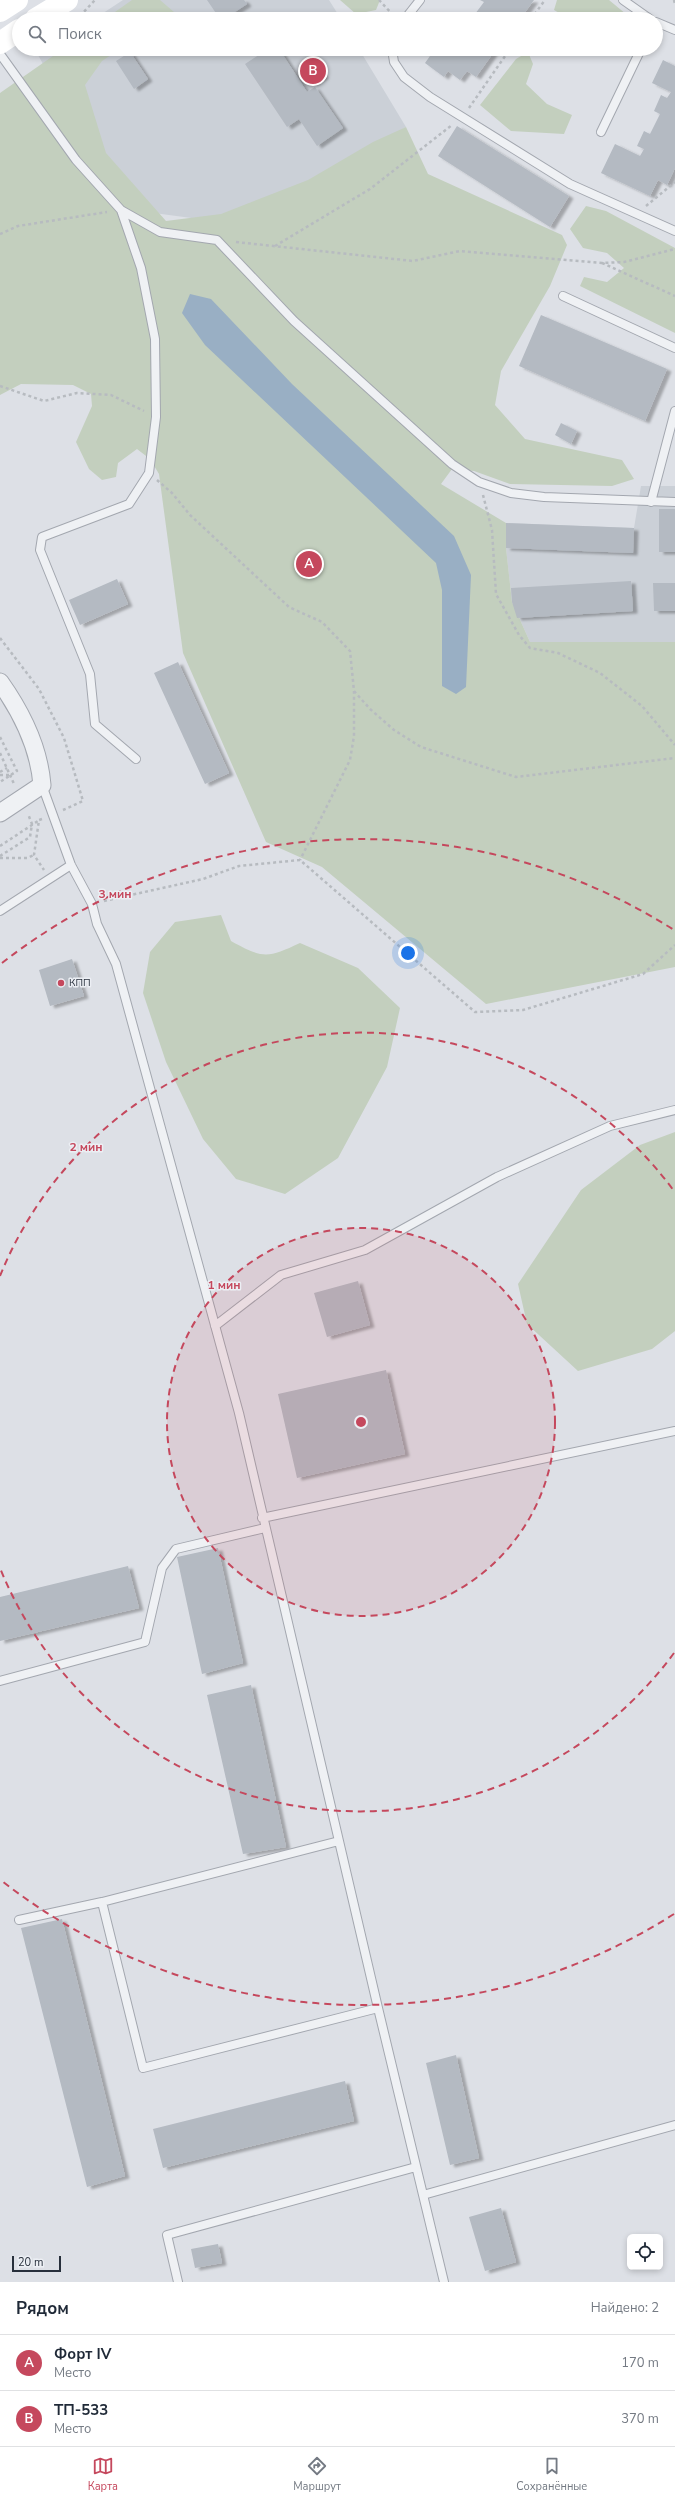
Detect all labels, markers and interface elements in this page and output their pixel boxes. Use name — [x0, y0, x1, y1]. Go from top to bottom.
search box — [12, 12, 663, 56]
icon: search — [26, 23, 48, 45]
text: Поиск — [58, 24, 102, 44]
pin: B — [300, 56, 326, 86]
pin: A — [296, 549, 322, 579]
text: 3 мин — [98, 886, 132, 902]
your location — [398, 943, 418, 963]
place label: КПП — [69, 976, 91, 990]
marker: КПП — [56, 978, 66, 988]
text: 2 мин — [69, 1139, 103, 1155]
text: 1 мин — [207, 1277, 241, 1293]
centre of rings — [354, 1415, 368, 1429]
map controls — [627, 2234, 663, 2270]
button: locate — [627, 2234, 663, 2270]
scale bar — [12, 2254, 61, 2273]
text: 20 m — [18, 2255, 43, 2270]
text: Рядом — [16, 2297, 69, 2320]
text: Найдено: 2 — [591, 2299, 659, 2317]
text: Форт IV — [54, 2344, 111, 2364]
text: A — [24, 2354, 34, 2372]
text: 170 m — [621, 2354, 659, 2372]
text: Место — [54, 2364, 91, 2382]
text: ТП-533 — [54, 2400, 108, 2420]
text: B — [25, 2410, 33, 2428]
text: 370 m — [621, 2410, 659, 2428]
text: Место — [54, 2420, 91, 2438]
tab: Карта — [88, 2455, 118, 2494]
tab: Маршрут — [293, 2455, 341, 2494]
tab: Сохранённые — [516, 2455, 587, 2494]

